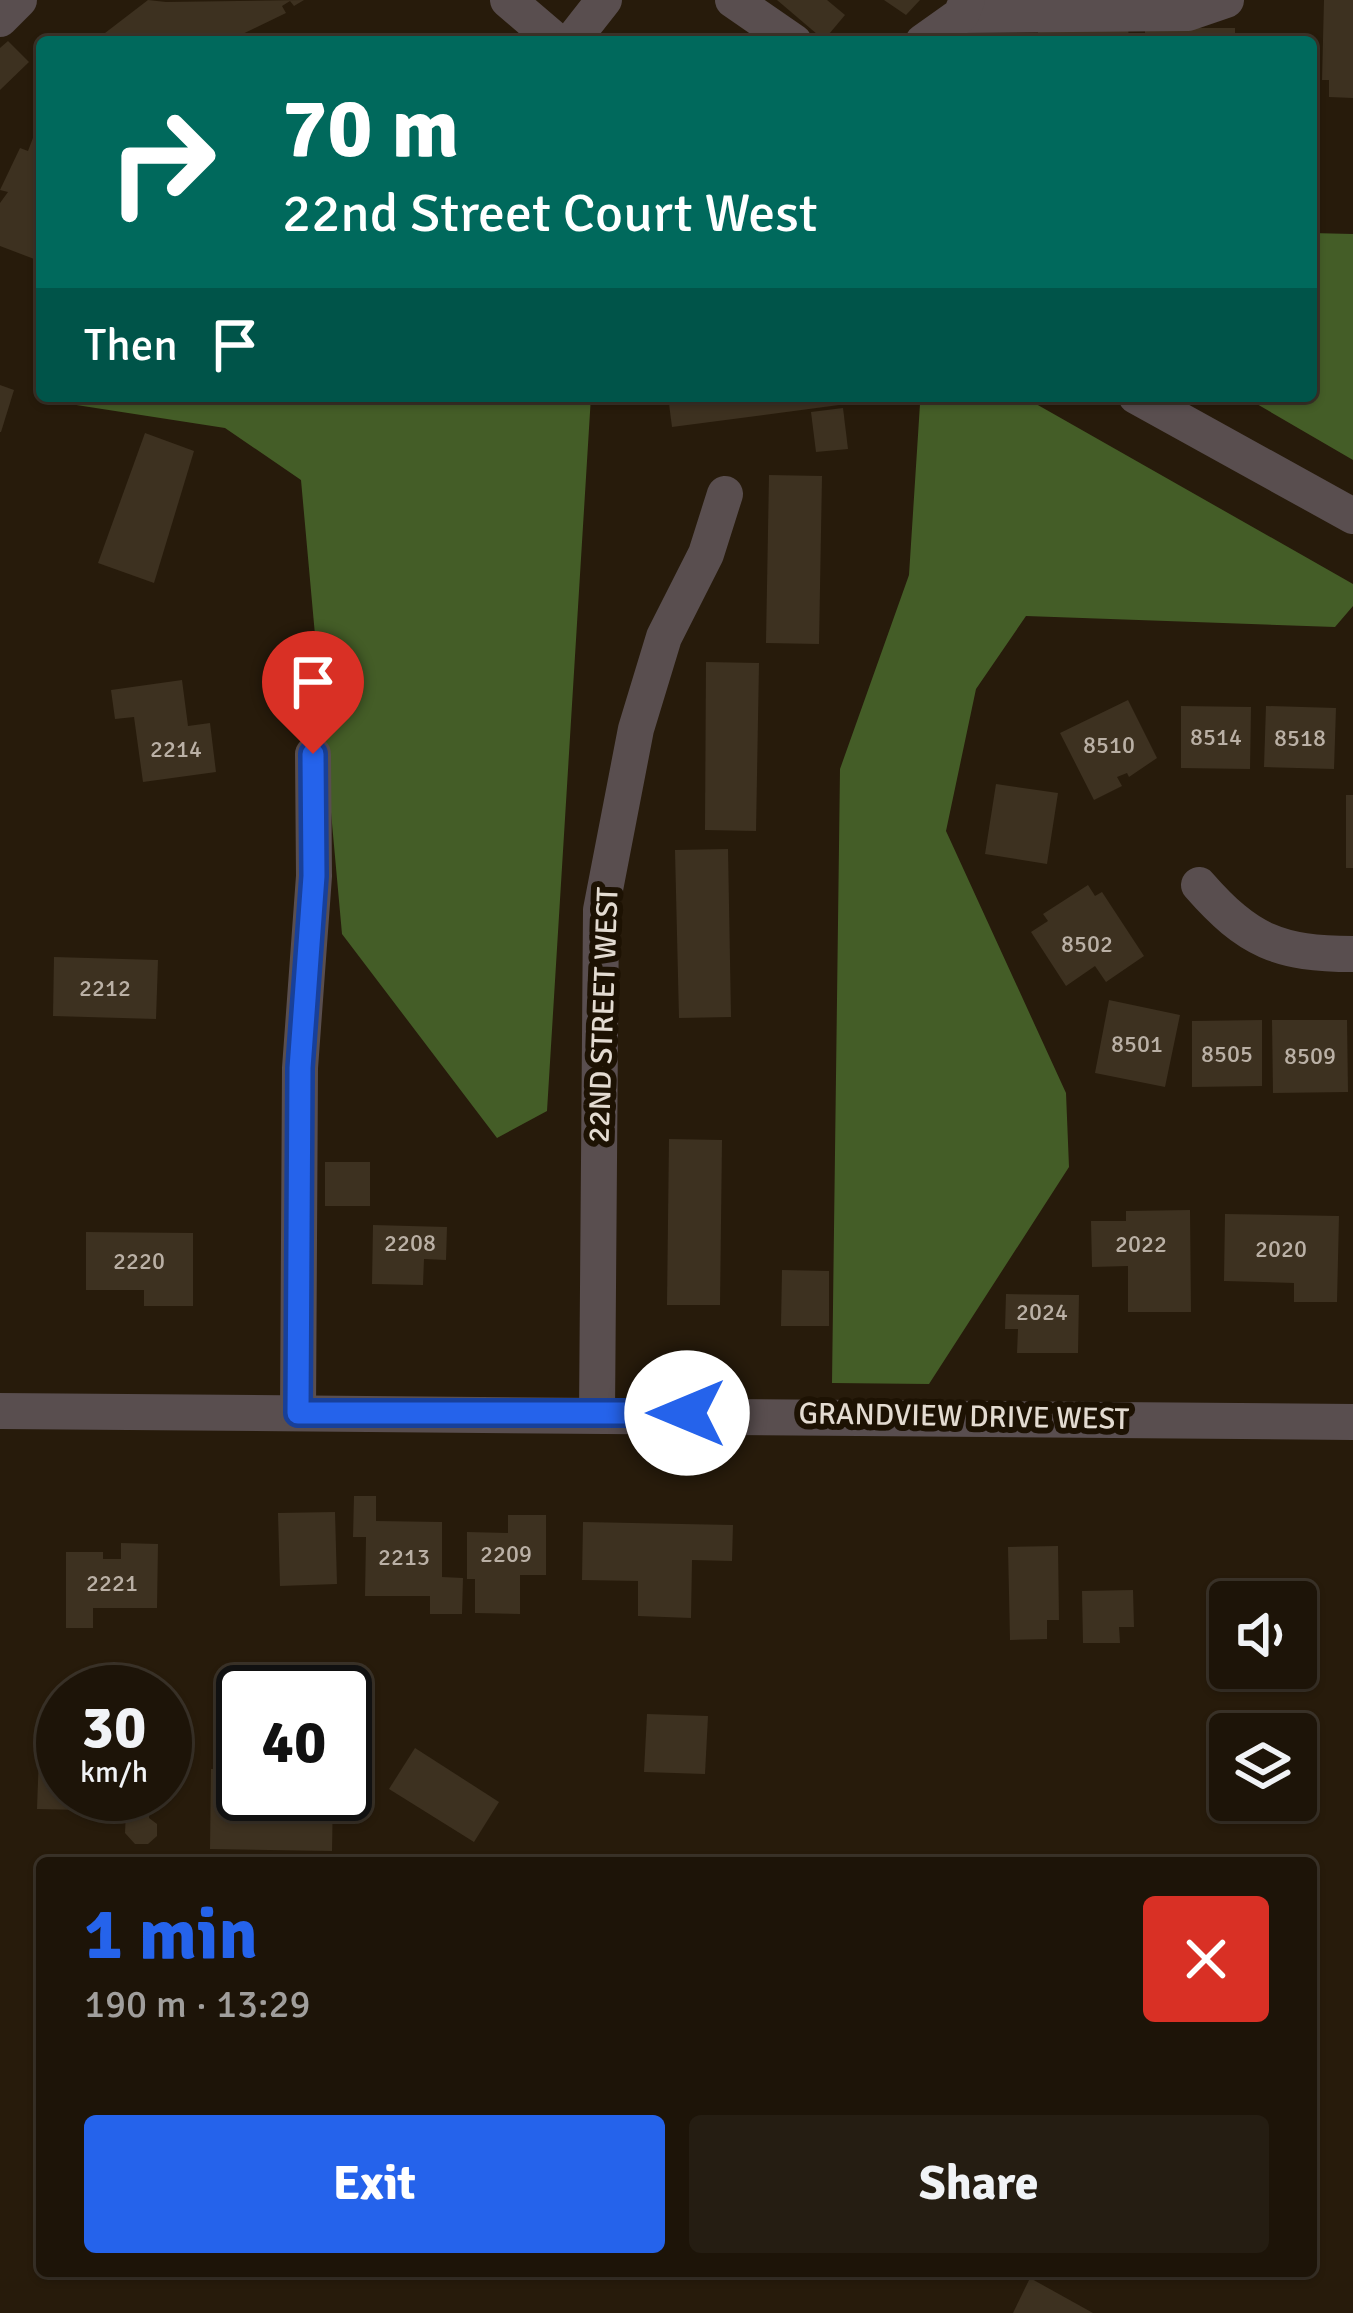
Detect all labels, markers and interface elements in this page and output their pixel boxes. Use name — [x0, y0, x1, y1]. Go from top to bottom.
text: 70 m — [282, 77, 459, 181]
icon: right — [84, 84, 240, 240]
text: 22nd Street Court West — [282, 180, 818, 247]
icon: arrive — [202, 312, 268, 378]
text: Then — [84, 318, 178, 373]
pin — [262, 631, 364, 754]
icon: arrive — [280, 649, 346, 715]
house number: 8514 — [1190, 722, 1242, 752]
house number: 8518 — [1274, 723, 1326, 753]
house number: 8510 — [1083, 730, 1135, 760]
house number: 2214 — [150, 734, 202, 764]
street label: 22ND STREET WEST — [581, 886, 626, 1144]
house number: 8502 — [1061, 929, 1113, 959]
house number: 2212 — [79, 973, 131, 1003]
house number: 8501 — [1111, 1029, 1163, 1059]
house number: 8505 — [1201, 1039, 1253, 1069]
house number: 8509 — [1284, 1041, 1336, 1071]
house number: 2208 — [384, 1228, 436, 1258]
house number: 2022 — [1115, 1229, 1167, 1259]
house number: 2020 — [1255, 1234, 1307, 1264]
house number: 2220 — [113, 1246, 165, 1276]
house number: 2024 — [1016, 1297, 1068, 1327]
position arrow — [624, 1350, 750, 1476]
street label: GRANDVIEW DRIVE WEST — [798, 1395, 1130, 1438]
house number: 2209 — [480, 1539, 532, 1569]
house number: 2213 — [378, 1542, 430, 1572]
house number: 2221 — [86, 1568, 138, 1598]
map controls — [1209, 1581, 1317, 1821]
button: sound — [1209, 1581, 1317, 1689]
speed limit sign: 40 — [216, 1665, 372, 1821]
text: 30 — [82, 1691, 146, 1765]
button: layers — [1209, 1713, 1317, 1821]
text: km/h — [80, 1754, 148, 1791]
text: 1 min — [84, 1890, 258, 1979]
button: close — [1143, 1896, 1269, 2022]
text: 190 m · 13:29 — [84, 1980, 311, 2028]
button: Exit — [84, 2115, 665, 2253]
button: Share — [689, 2115, 1269, 2253]

